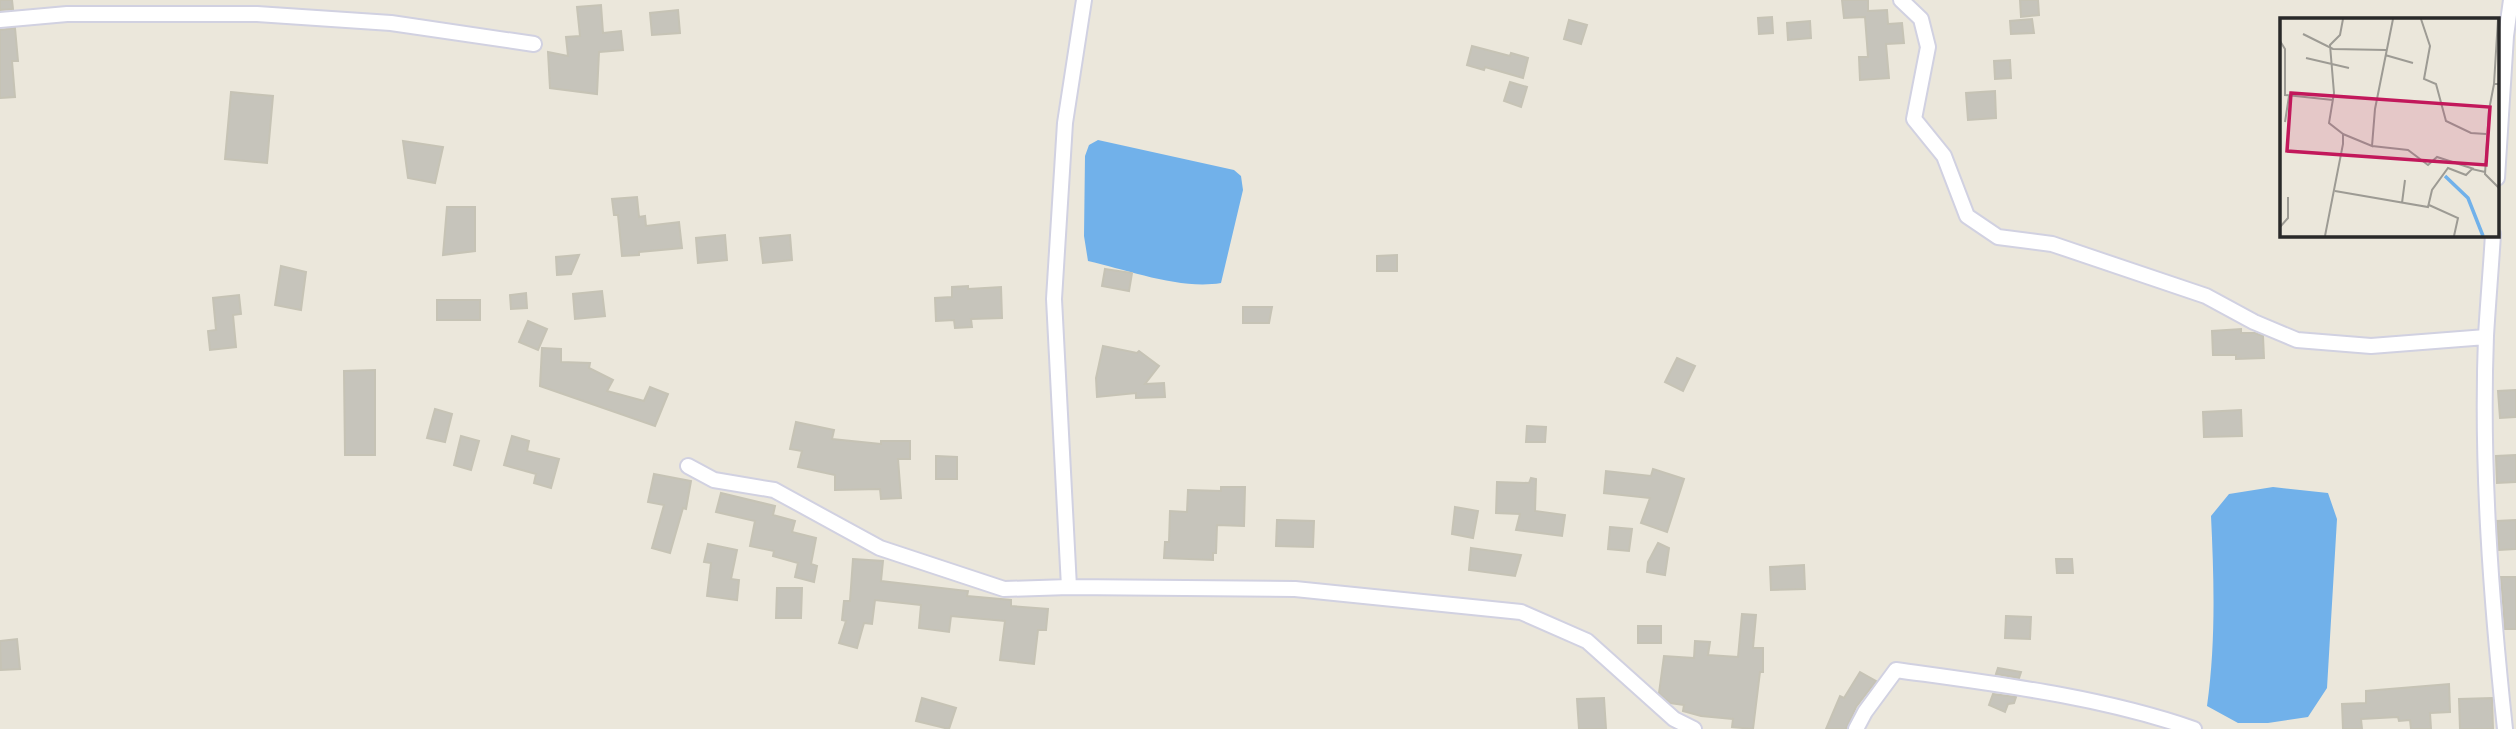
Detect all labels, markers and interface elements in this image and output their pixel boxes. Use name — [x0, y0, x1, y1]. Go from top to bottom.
inset map — [2280, 18, 2498, 236]

